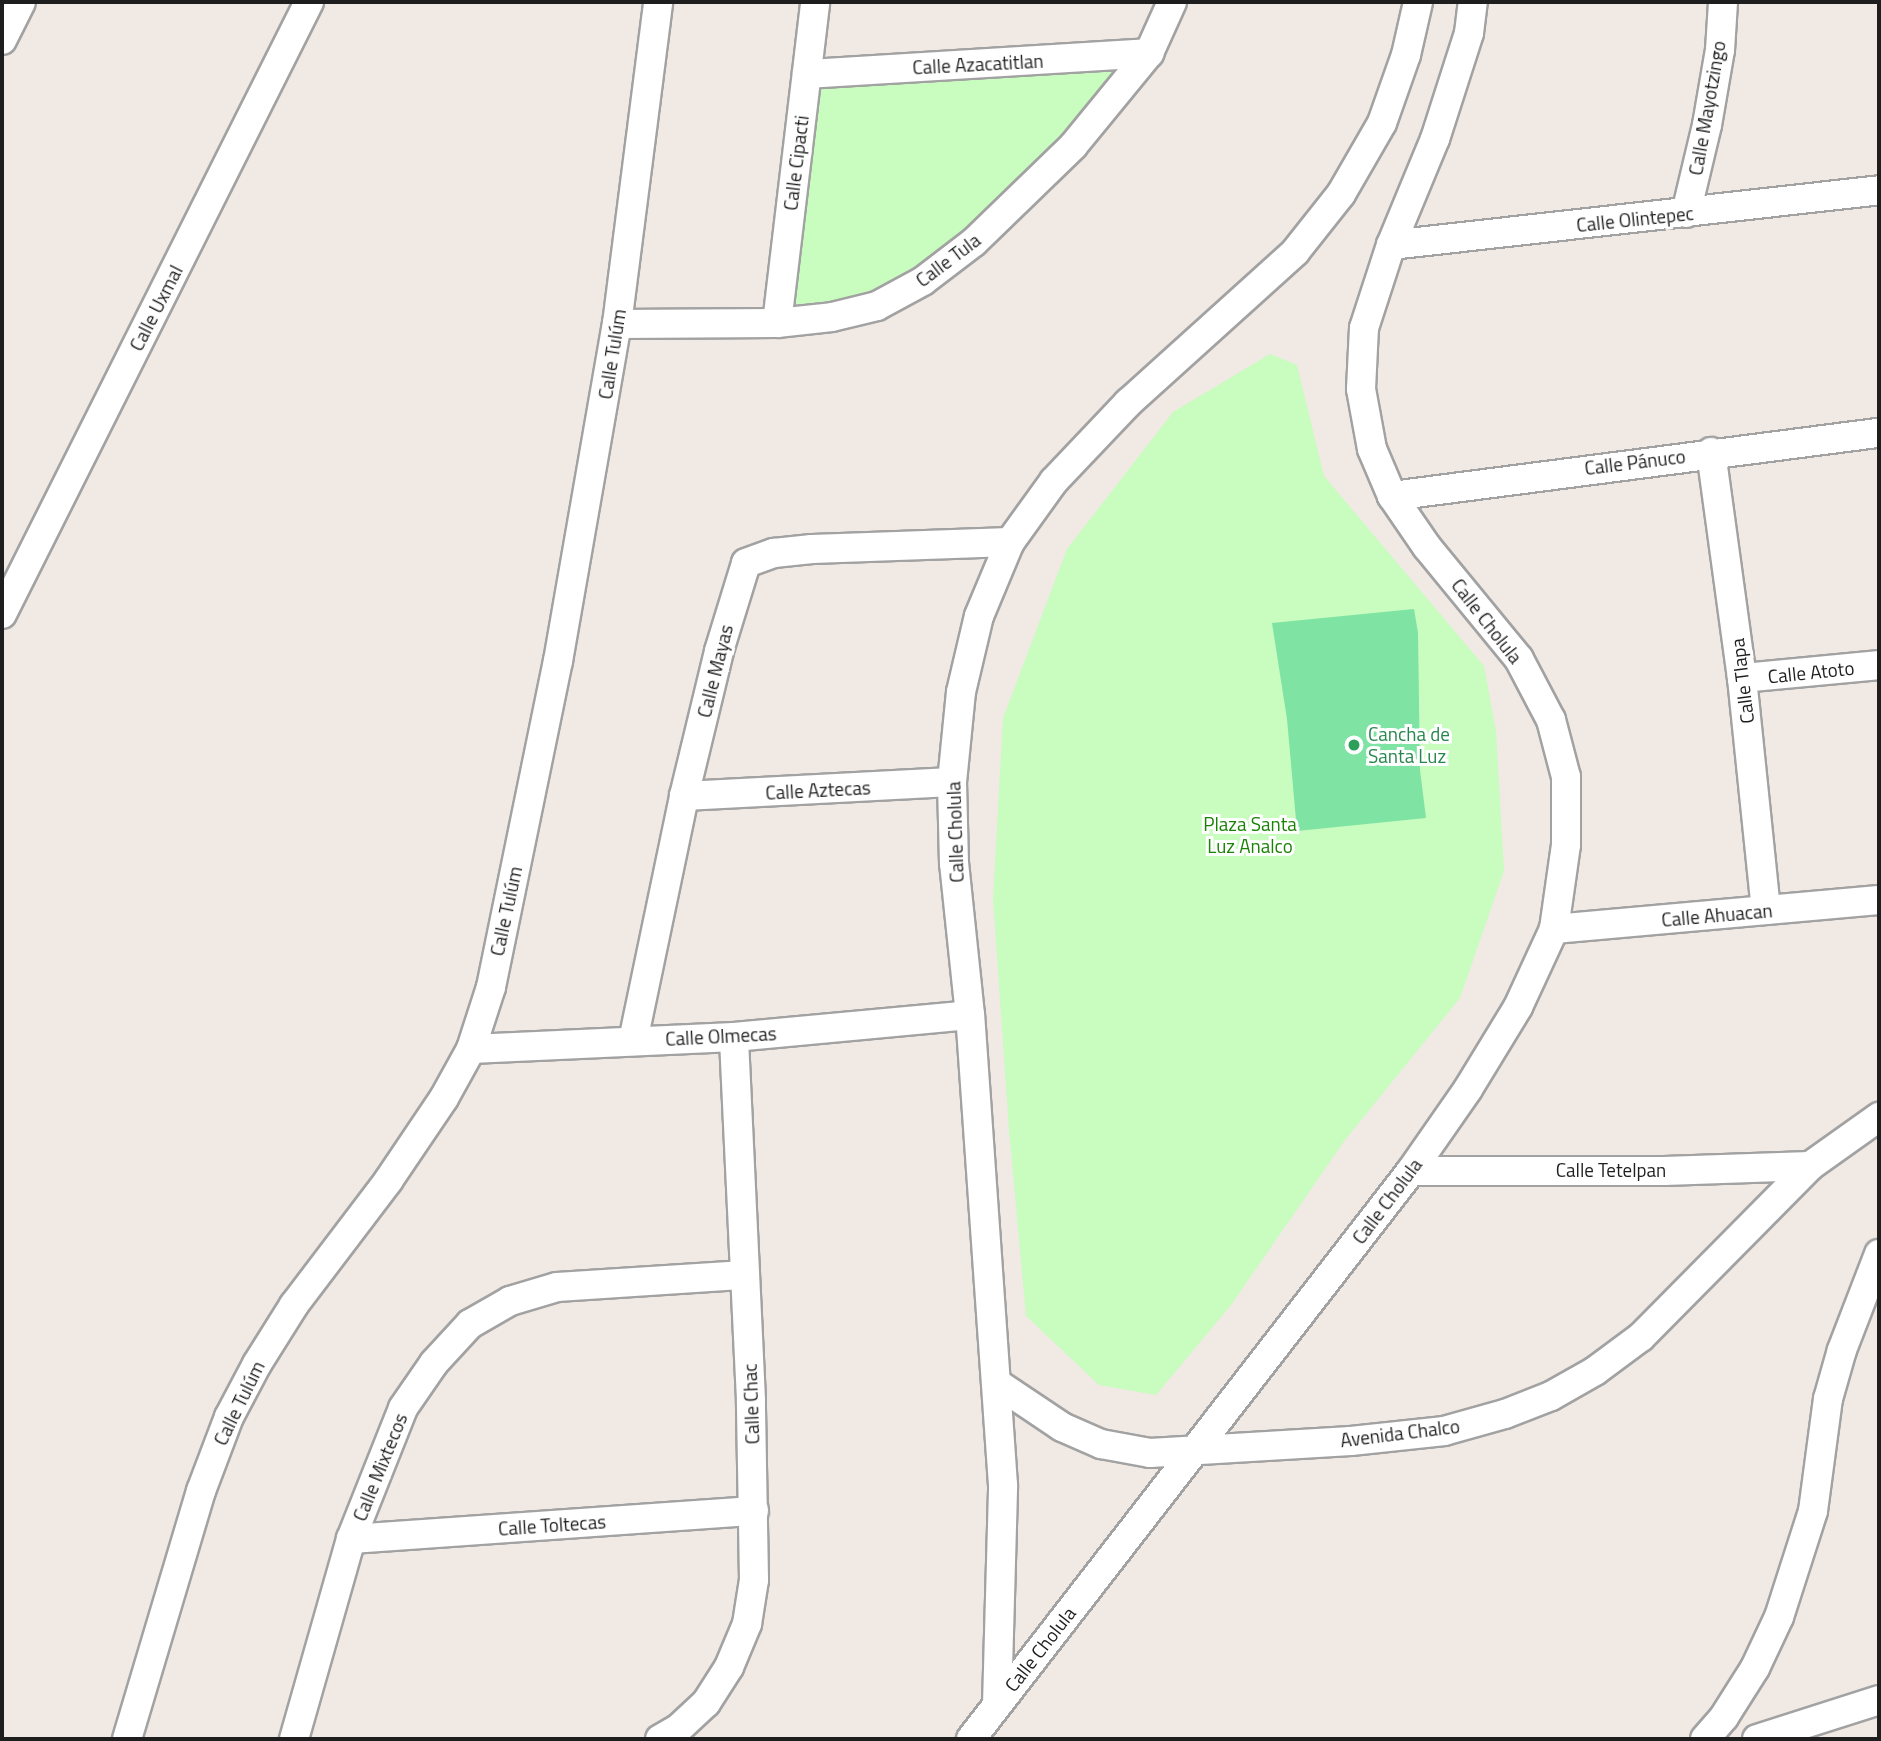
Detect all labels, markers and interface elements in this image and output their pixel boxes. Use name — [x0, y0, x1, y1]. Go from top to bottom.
street label: Calle Mayotzingo — [1684, 39, 1730, 177]
street label: Calle Azacatitlan — [912, 49, 1044, 79]
street label: Calle Cipacti — [779, 114, 813, 212]
street label: Calle Olintepec — [1575, 202, 1695, 236]
street label: Calle Tula — [911, 228, 985, 292]
street label: Calle Uxmal — [125, 261, 187, 355]
street label: Calle Tulúm — [594, 307, 630, 401]
street label: Calle Pánuco — [1583, 444, 1687, 480]
street label: Calle Cholula — [1447, 574, 1527, 668]
street label: Calle Mayas — [692, 622, 738, 720]
street label: Calle Tlapa — [1725, 637, 1759, 725]
street label: Calle Atoto — [1767, 656, 1855, 688]
place label: Cancha de Santa Luz — [1368, 723, 1450, 767]
marker: Cancha de Santa Luz — [1346, 737, 1362, 753]
street label: Calle Aztecas — [765, 776, 871, 804]
street label: Calle Cholula — [942, 781, 968, 883]
park label: Plaza Santa Luz Analco — [1203, 813, 1297, 857]
street label: Calle Tulúm — [485, 864, 527, 958]
street label: Calle Ahuacan — [1660, 899, 1774, 931]
street label: Calle Olmecas — [665, 1022, 777, 1050]
street label: Calle Cholula — [1347, 1154, 1427, 1248]
street label: Calle Tetelpan — [1556, 1159, 1666, 1181]
street label: Calle Tulúm — [209, 1357, 269, 1449]
street label: Calle Chac — [738, 1363, 764, 1445]
street label: Calle Mixtecos — [348, 1410, 412, 1524]
street label: Avenida Chalco — [1339, 1414, 1461, 1452]
street label: Calle Toltecas — [497, 1510, 607, 1540]
street label: Calle Cholula — [1000, 1602, 1080, 1696]

